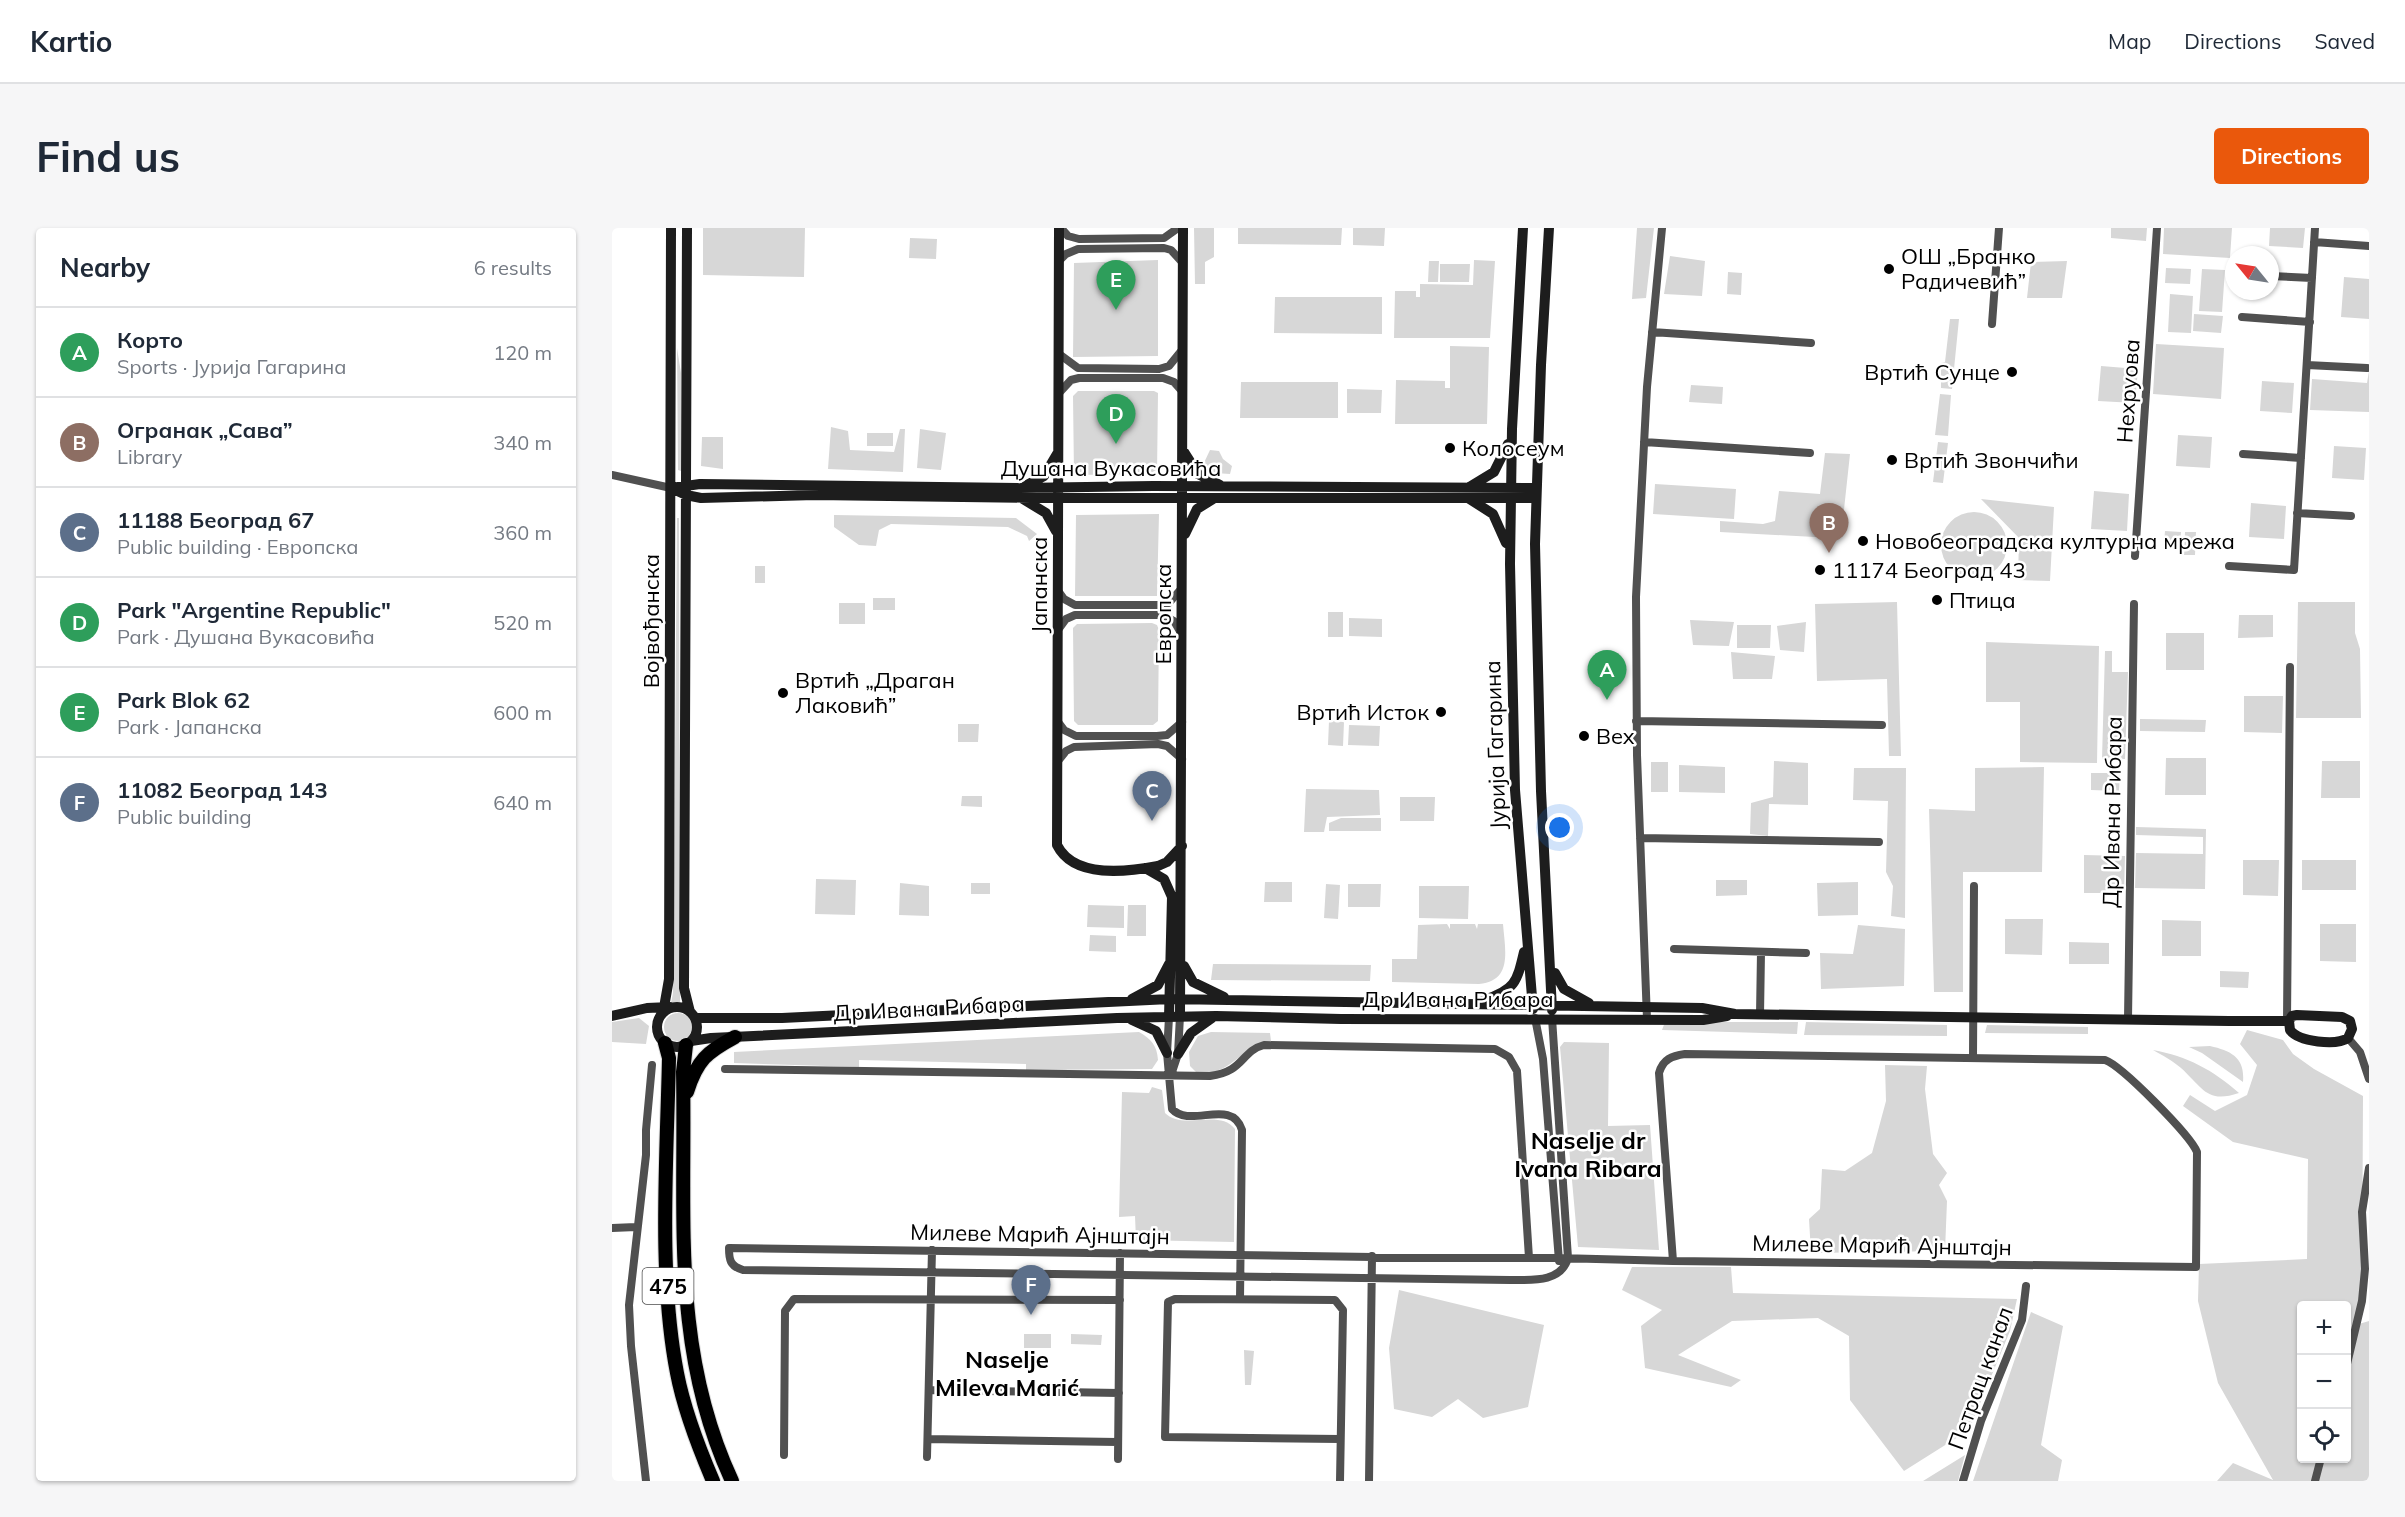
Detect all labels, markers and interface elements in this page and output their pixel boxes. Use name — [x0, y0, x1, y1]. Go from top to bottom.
text: Kartio — [30, 24, 112, 59]
text: Map — [2108, 28, 2151, 54]
text: Directions — [2184, 28, 2281, 54]
text: Saved — [2314, 28, 2375, 54]
button: Directions — [2214, 128, 2369, 184]
text: Find us — [36, 130, 180, 183]
place label: ОШ „Бранко Радичевић” — [1901, 242, 2036, 295]
north arrow — [2225, 246, 2279, 300]
text: Nearby — [60, 251, 150, 284]
text: 6 results — [474, 255, 552, 280]
pin: E — [1096, 260, 1136, 310]
marker: ОШ „Бранко Радичевић” — [1882, 262, 1896, 276]
text: Корто — [117, 326, 183, 354]
street label: Нехруова — [2110, 338, 2146, 444]
text: A — [72, 340, 87, 365]
text: 120 m — [493, 340, 552, 365]
text: Sports · Јурија Гагарина — [117, 354, 347, 379]
place label: Вртић Сунце — [1864, 358, 2000, 386]
marker: Вртић Сунце — [2005, 365, 2019, 379]
pin: D — [1096, 394, 1136, 444]
text: Огранак „Сава” — [117, 416, 293, 444]
text: B — [73, 430, 86, 455]
text: 340 m — [493, 430, 552, 455]
place label: Колосеум — [1462, 434, 1564, 462]
marker: Колосеум — [1443, 441, 1457, 455]
text: Library — [117, 444, 182, 469]
place label: Вртић Звончићи — [1904, 446, 2079, 474]
marker: Вртић Звончићи — [1885, 453, 1899, 467]
street label: Душана Вукасовића — [1001, 454, 1221, 482]
pin: B — [1810, 504, 1848, 553]
text: 11188 Београд 67 — [117, 506, 314, 534]
text: C — [73, 520, 86, 545]
text: 360 m — [493, 520, 552, 545]
place label: Новобеоградска културна мрежа — [1875, 527, 2235, 555]
text: Public building · Европска — [117, 534, 358, 559]
marker: Новобеоградска културна мрежа — [1856, 534, 1870, 548]
street label: Јапанска — [1025, 537, 1053, 633]
street label: Војвођанска — [637, 554, 665, 688]
place label: 11174 Београд 43 — [1832, 556, 2026, 584]
marker: 11174 Београд 43 — [1813, 563, 1827, 577]
street label: Европска — [1149, 564, 1177, 664]
place label: Птица — [1949, 586, 2016, 614]
marker: Птица — [1930, 593, 1944, 607]
text: Park "Argentine Republic" — [117, 596, 391, 624]
text: D — [72, 610, 87, 635]
text: 520 m — [493, 610, 552, 635]
text: Park · Душана Вукасовића — [117, 624, 375, 649]
pin: A — [1588, 650, 1626, 700]
street label: Јурија Гагарина — [1478, 660, 1512, 830]
place label: Вртић „Драган Лаковић” — [795, 666, 955, 719]
text: Park Blok 62 — [117, 686, 250, 714]
marker: Вртић „Драган Лаковић” — [776, 686, 790, 700]
place label: Вртић Исток — [1297, 698, 1429, 726]
text: E — [74, 700, 85, 725]
text: 600 m — [493, 700, 552, 725]
marker: Вртић Исток — [1434, 705, 1448, 719]
text: Park · Јапанска — [117, 714, 262, 739]
street label: Др Ивана Рибара — [2096, 716, 2128, 908]
place label: Bex — [1596, 722, 1635, 750]
marker: Bex — [1577, 729, 1591, 743]
pin: C — [1132, 772, 1172, 821]
text: 11082 Београд 143 — [117, 776, 328, 804]
text: F — [74, 790, 85, 815]
text: 640 m — [493, 790, 552, 815]
text: Public building — [117, 804, 252, 829]
your location — [1545, 813, 1574, 842]
street label: Др Ивана Рибара — [1362, 985, 1554, 1013]
street label: Др Ивана Рибара — [833, 989, 1025, 1027]
district label: Naselje dr Ivana Ribara — [1514, 1125, 1662, 1183]
street label: Милеве Марић Ајнштајн — [910, 1218, 1170, 1250]
street label: Милеве Марић Ајнштајн — [1752, 1229, 2012, 1261]
pin: F — [1012, 1266, 1050, 1315]
road number: 475 — [643, 1268, 694, 1304]
map controls — [2297, 1301, 2351, 1463]
button: + — [2297, 1301, 2351, 1355]
street label: Петрац канал — [1941, 1303, 2019, 1453]
district label: Naselje Mileva Marić — [935, 1344, 1079, 1402]
button: − — [2297, 1355, 2351, 1409]
button: locate — [2297, 1409, 2351, 1463]

